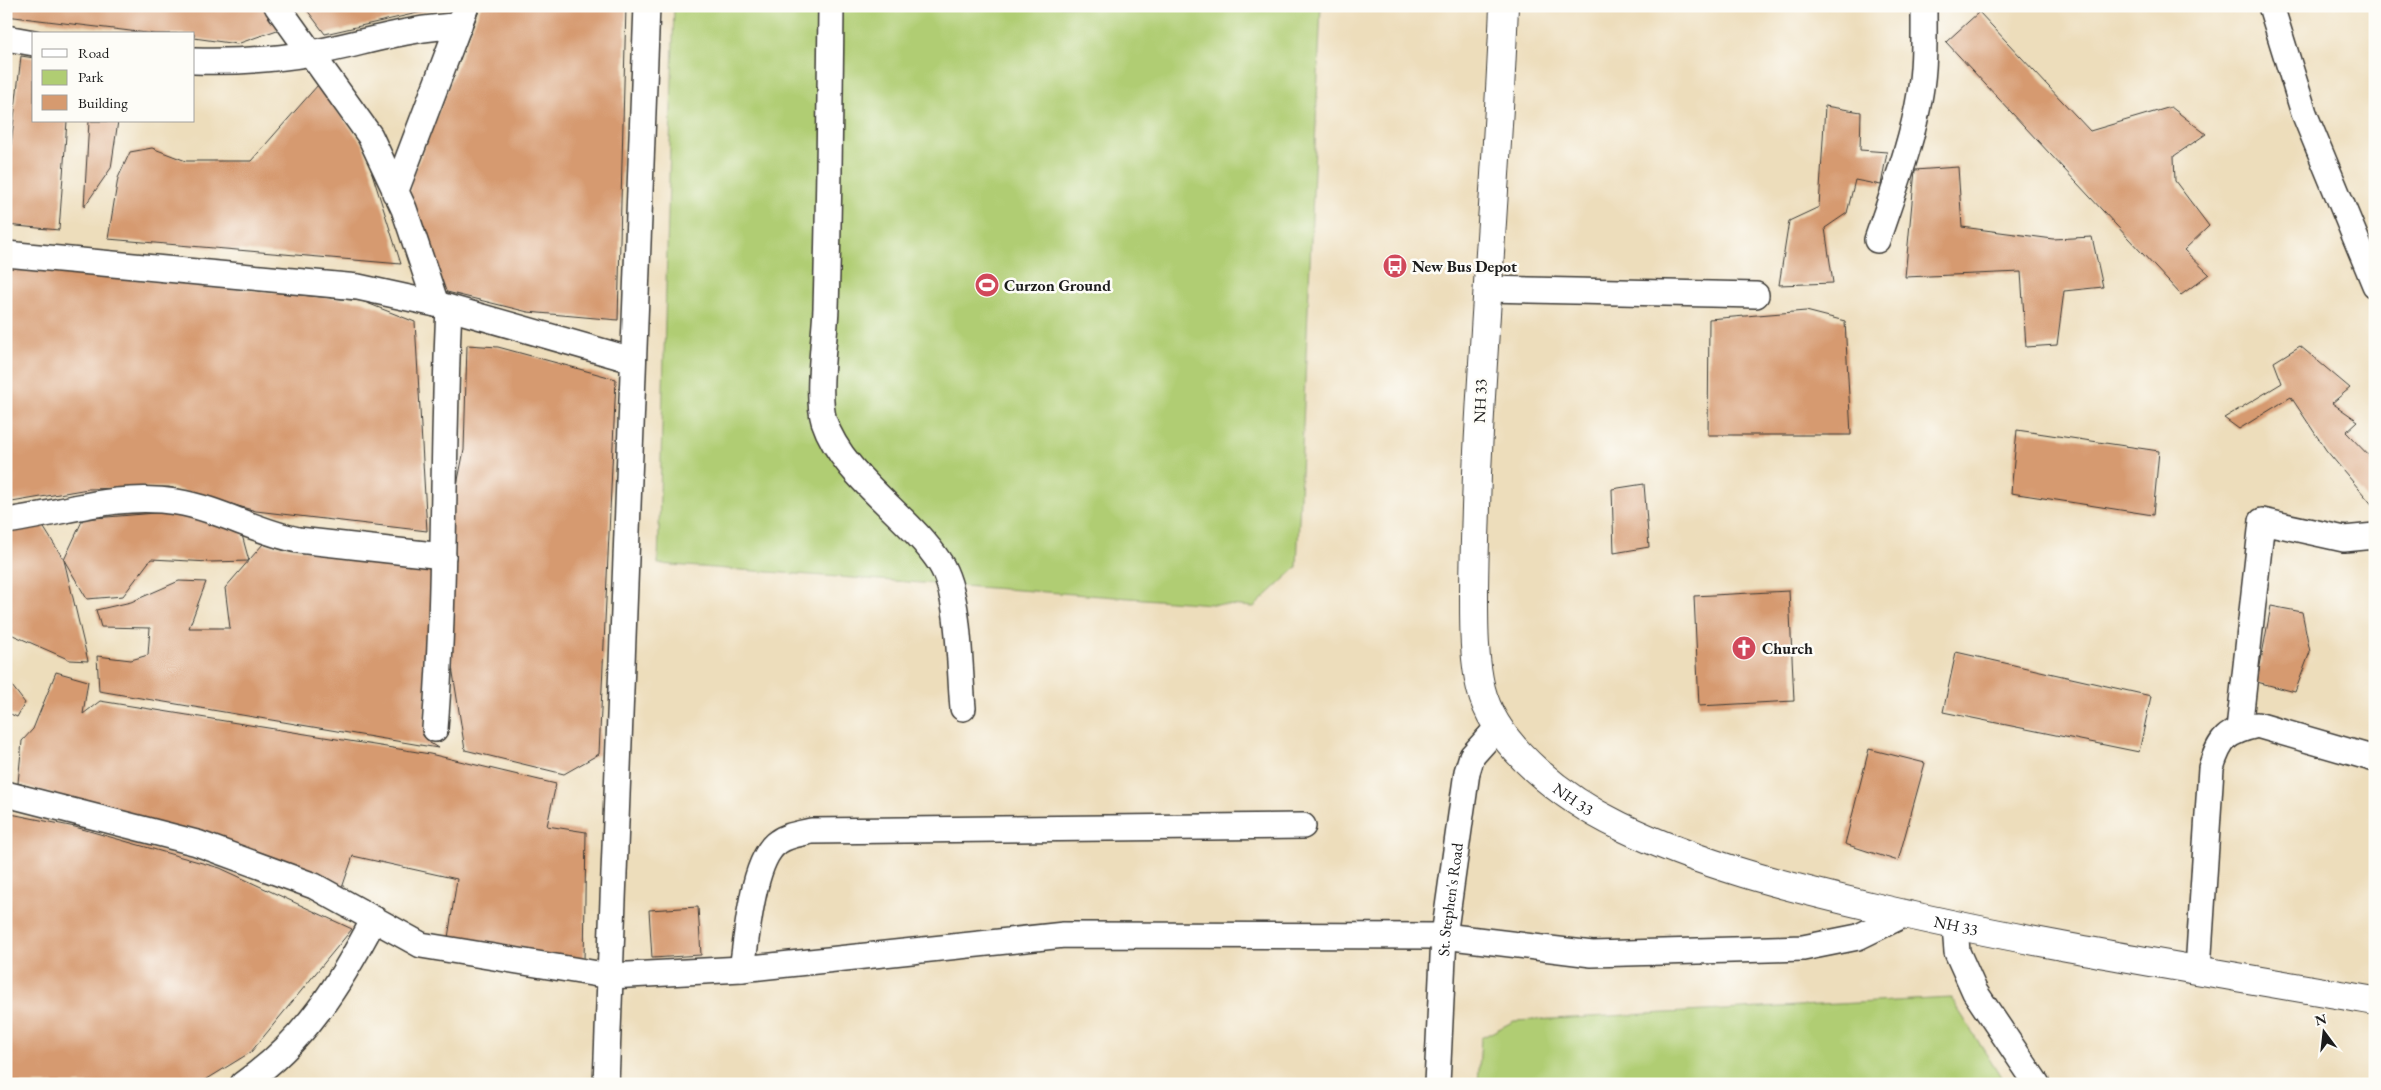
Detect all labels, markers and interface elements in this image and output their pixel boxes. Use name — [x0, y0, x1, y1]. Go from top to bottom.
legend — [32, 32, 195, 122]
text: Road — [78, 43, 110, 62]
text: Park — [78, 67, 105, 86]
text: Building — [78, 93, 128, 112]
bus stop icon: New Bus Depot — [1382, 253, 1408, 279]
place label: New Bus Depot — [1412, 256, 1517, 277]
sports icon: Curzon Ground — [974, 272, 1000, 298]
place label: Curzon Ground — [1004, 275, 1111, 296]
street label: NH 33 — [1469, 378, 1491, 423]
church icon: Church — [1731, 635, 1757, 661]
place label: Church — [1762, 638, 1813, 659]
street label: NH 33 — [1549, 778, 1598, 820]
street label: St. Stephen's Road — [1433, 841, 1468, 957]
street label: NH 33 — [1932, 910, 1980, 940]
north arrow — [2298, 1008, 2348, 1058]
text: N — [2313, 1009, 2329, 1030]

